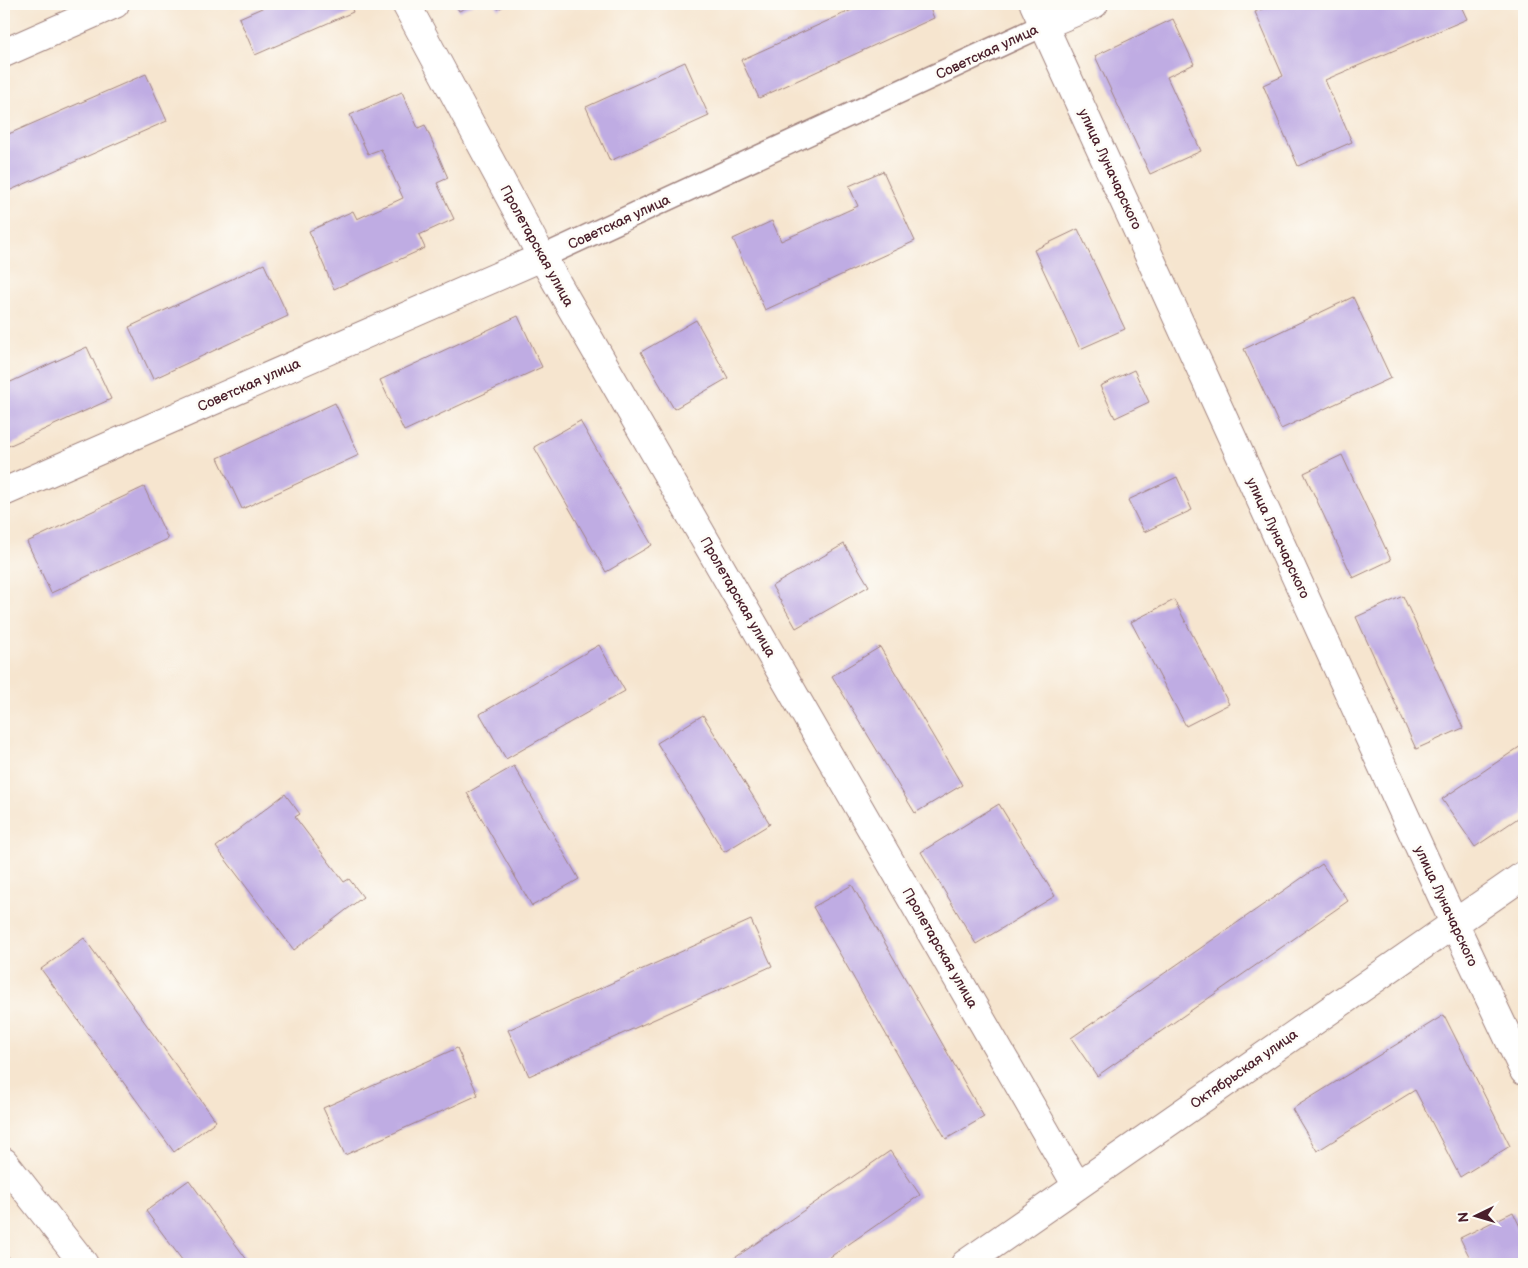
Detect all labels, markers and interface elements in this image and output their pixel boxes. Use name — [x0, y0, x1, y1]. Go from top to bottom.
street label: Советская улица — [933, 21, 1041, 83]
street label: улица Луначарского — [1075, 106, 1145, 232]
street label: Пролетарская улица — [497, 182, 578, 310]
street label: Советская улица — [565, 191, 673, 253]
street label: Советская улица — [195, 354, 304, 415]
street label: улица Луначарского — [1243, 475, 1313, 601]
street label: Пролетарская улица — [697, 534, 780, 661]
street label: улица Луначарского — [1411, 843, 1481, 969]
street label: Пролетарская улица — [899, 885, 982, 1012]
street label: Октябрьская улица — [1187, 1025, 1301, 1112]
north arrow — [1450, 1190, 1500, 1240]
text: N — [1455, 1211, 1472, 1223]

